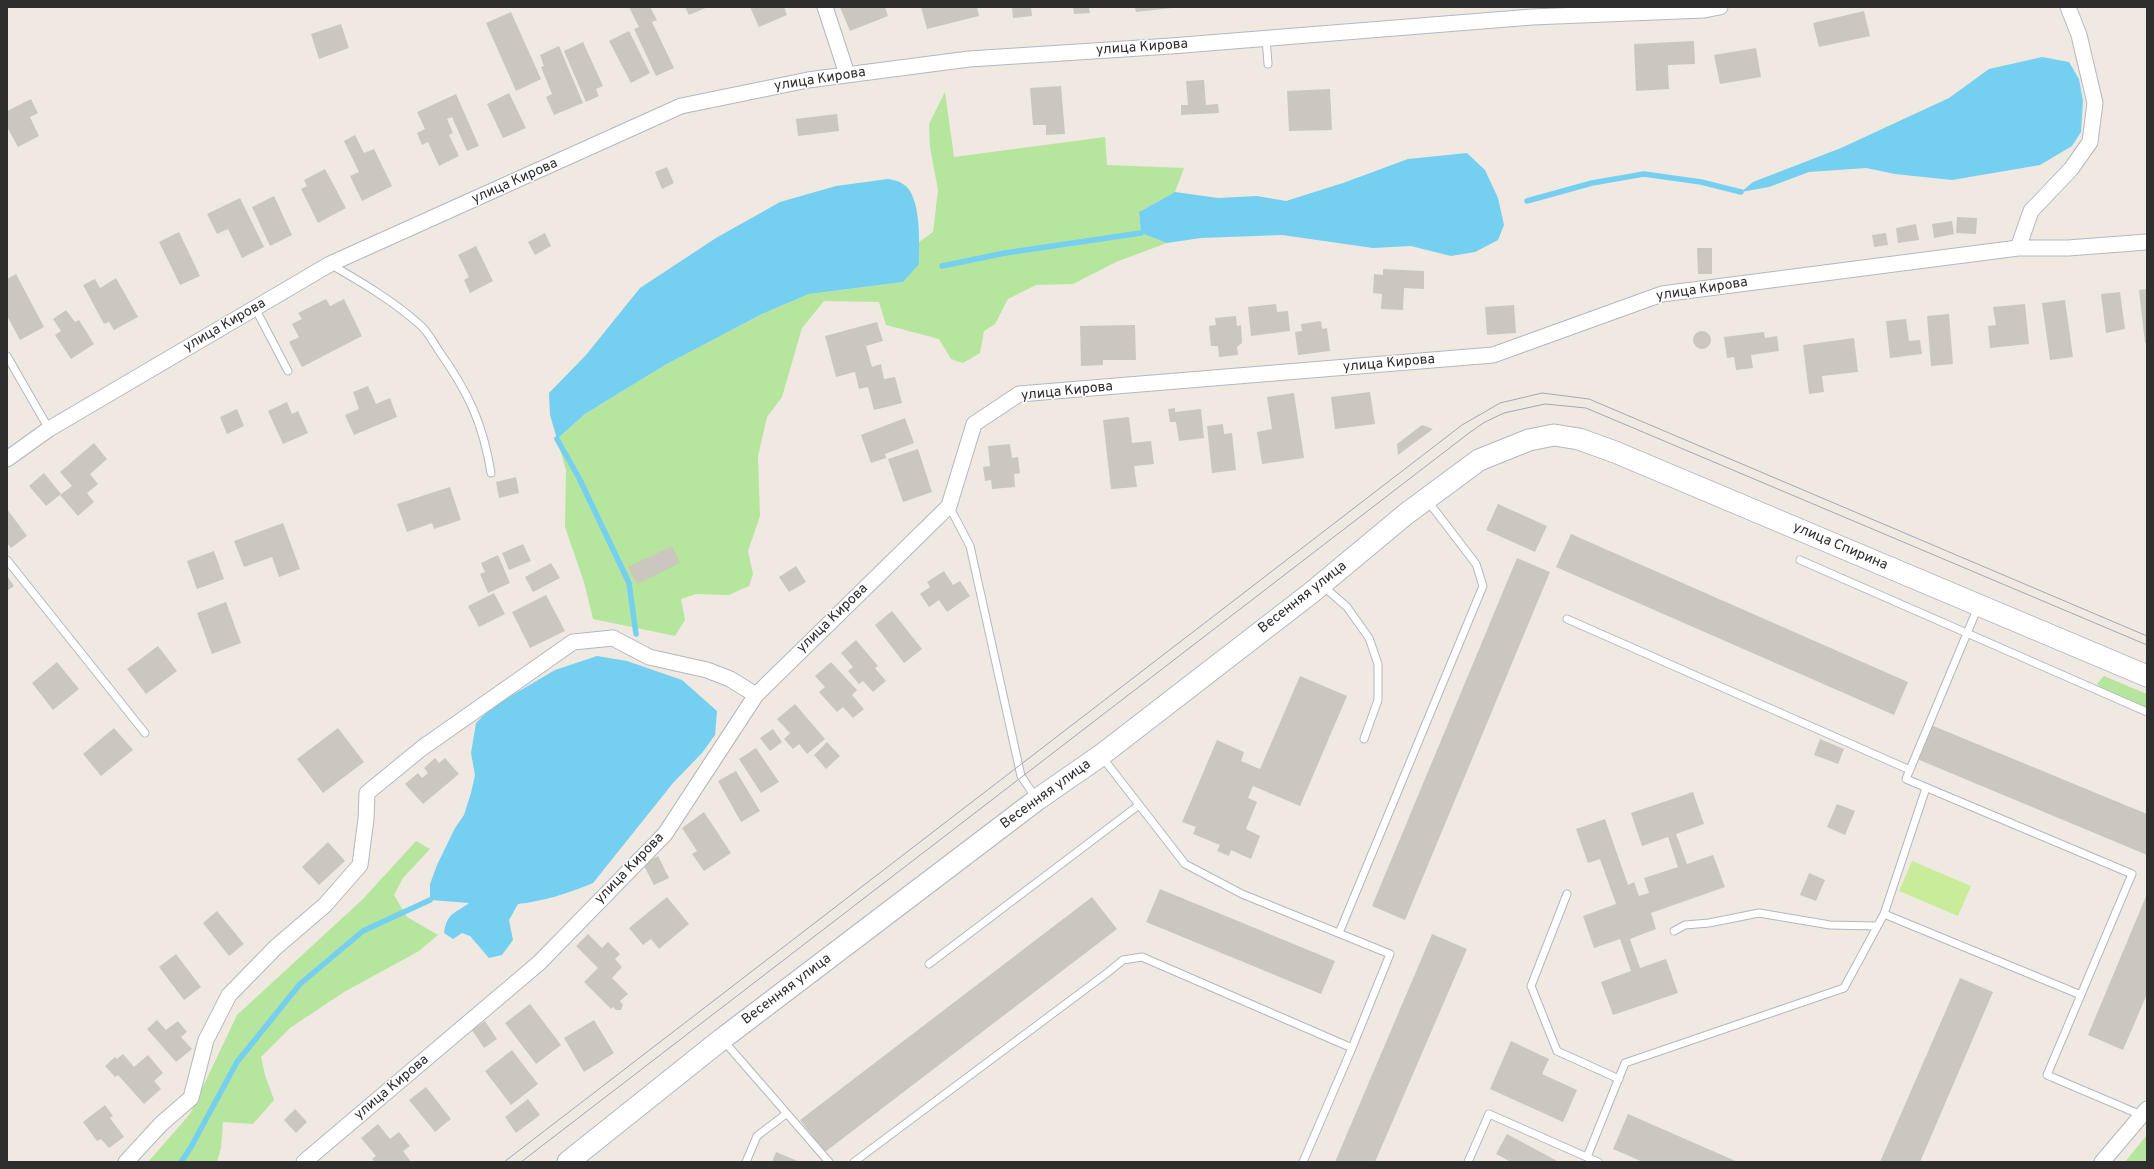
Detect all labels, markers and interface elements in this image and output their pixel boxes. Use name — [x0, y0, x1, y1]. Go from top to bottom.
street label: улица Кирова — [1095, 36, 1189, 60]
street label: улица Кирова — [773, 64, 867, 96]
street label: улица Кирова — [469, 156, 561, 208]
street label: улица Кирова — [1655, 274, 1749, 306]
street label: улица Кирова — [181, 296, 269, 356]
street label: улица Кирова — [1342, 352, 1436, 376]
street label: улица Кирова — [1020, 379, 1114, 405]
street label: улица Спирина — [1790, 520, 1890, 574]
street label: Весенняя улица — [1255, 558, 1351, 638]
street label: улица Кирова — [794, 581, 872, 657]
street label: Весенняя улица — [998, 757, 1094, 833]
street label: улица Кирова — [592, 830, 668, 908]
street label: Весенняя улица — [739, 951, 835, 1029]
street label: улица Кирова — [351, 1052, 433, 1124]

